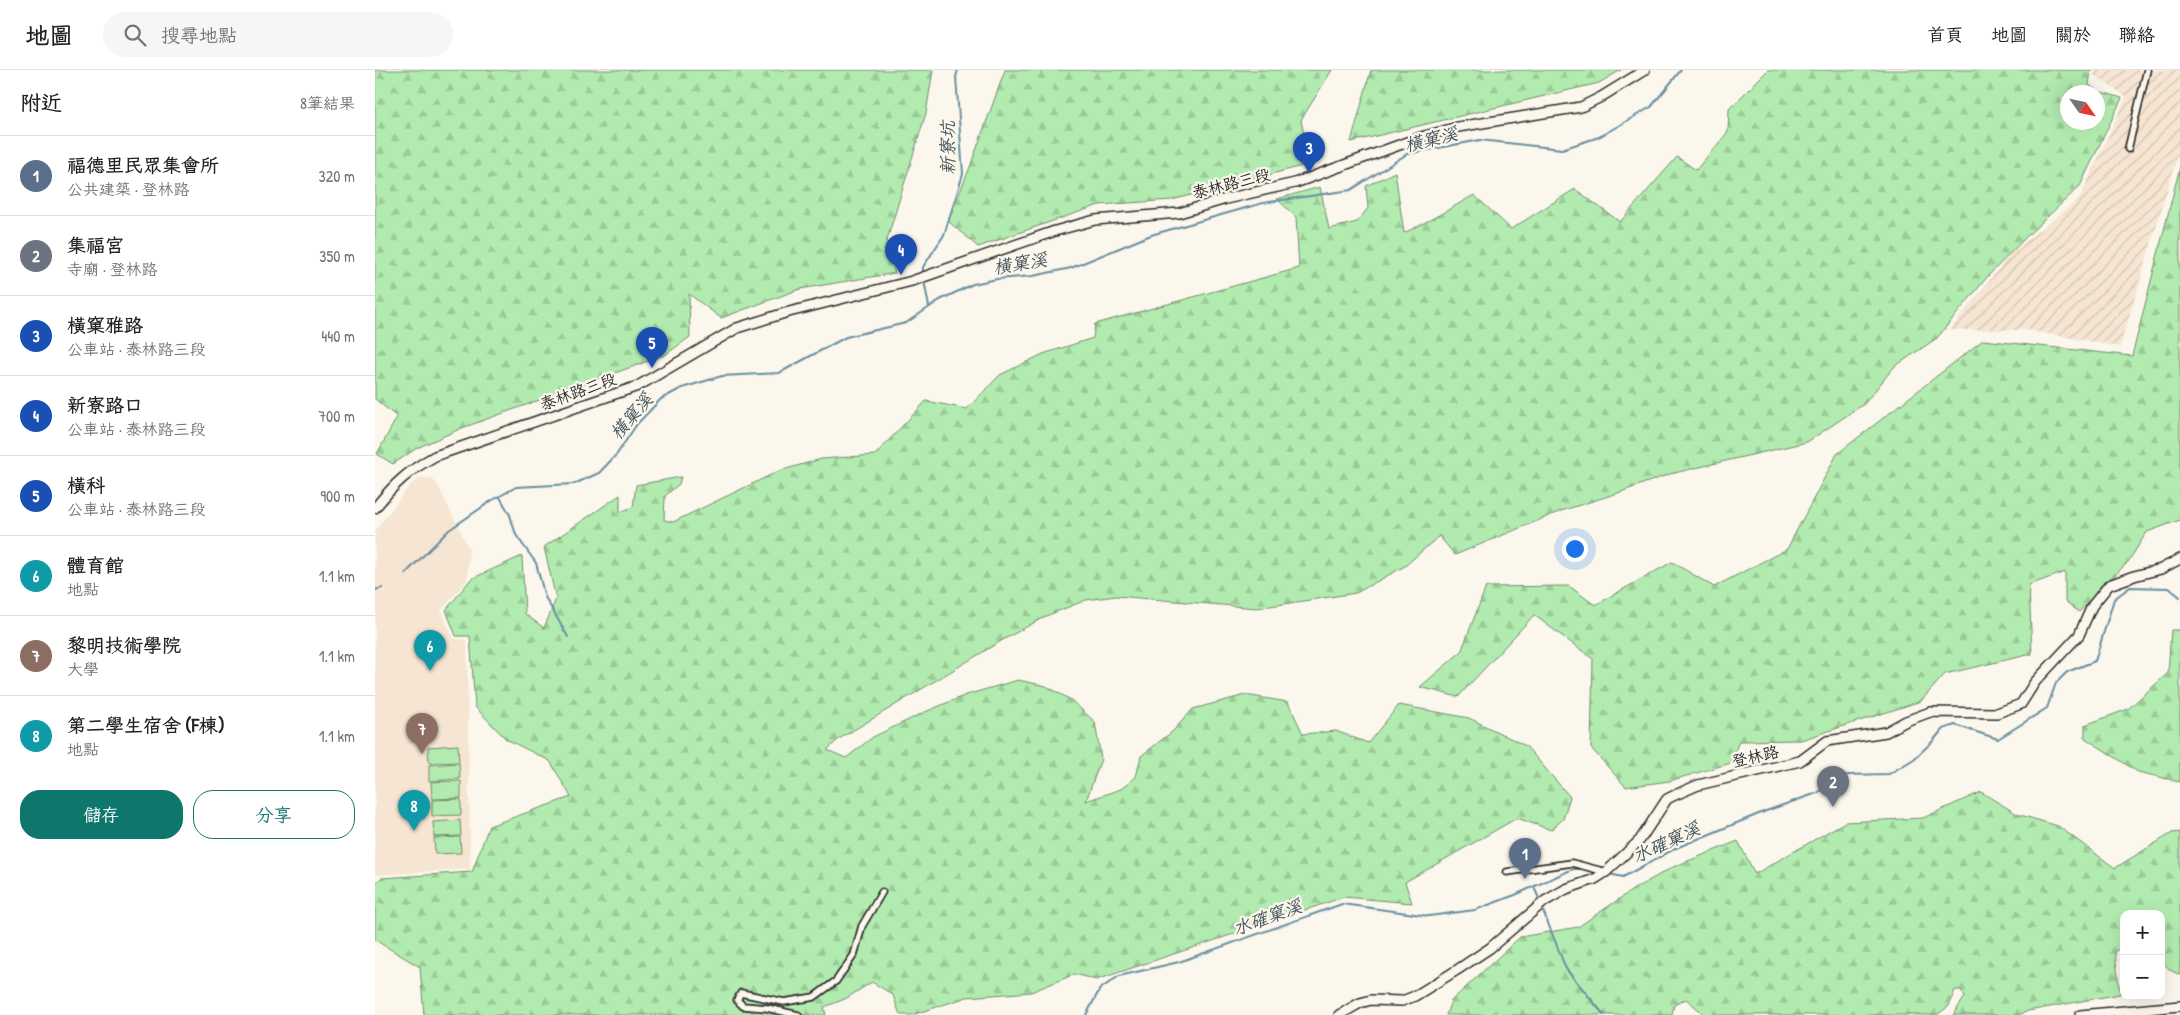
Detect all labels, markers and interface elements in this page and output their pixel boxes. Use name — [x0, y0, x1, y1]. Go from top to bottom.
search box — [103, 12, 453, 57]
text: 地圖 — [25, 19, 73, 51]
icon: search — [121, 21, 149, 49]
text: 搜尋地點 — [161, 22, 237, 48]
text: 首頁 — [1927, 22, 1963, 47]
text: 地圖 — [1991, 22, 2027, 47]
text: 關於 — [2055, 22, 2091, 47]
text: 聯絡 — [2119, 22, 2155, 47]
north arrow — [2060, 85, 2105, 130]
text: 附近 — [20, 88, 62, 117]
text: 8筆結果 — [300, 92, 355, 114]
water label: 新寮坑 — [935, 119, 960, 175]
water label: 橫窠溪 — [1402, 120, 1461, 158]
pin: 3 — [1293, 132, 1325, 173]
text: 福德里民眾集會所 — [67, 152, 219, 178]
street label: 泰林路三段 — [1190, 163, 1272, 203]
text: 1 — [33, 165, 39, 187]
text: 320 m — [319, 165, 355, 187]
text: 公共建築 · 登林路 — [67, 178, 190, 200]
text: 集福宮 — [67, 232, 124, 258]
pin: 4 — [885, 234, 917, 275]
text: 2 — [32, 245, 40, 267]
text: 350 m — [319, 245, 355, 267]
water label: 橫窠溪 — [991, 246, 1050, 280]
text: 寺廟 · 登林路 — [67, 258, 158, 280]
text: 橫窠雅路 — [67, 312, 143, 338]
text: 3 — [32, 325, 40, 347]
text: 440 m — [321, 325, 355, 347]
pin: 5 — [636, 327, 668, 368]
text: 公車站 · 泰林路三段 — [67, 338, 206, 360]
street label: 泰林路三段 — [537, 367, 619, 415]
water label: 橫窠溪 — [604, 387, 659, 445]
text: 新寮路口 — [67, 392, 143, 418]
text: 4 — [33, 405, 39, 427]
text: 700 m — [318, 405, 355, 427]
text: 公車站 · 泰林路三段 — [67, 418, 206, 440]
text: 橫科 — [67, 472, 105, 498]
text: 5 — [33, 485, 39, 507]
text: 900 m — [320, 485, 355, 507]
text: 公車站 · 泰林路三段 — [67, 498, 206, 520]
your location — [1562, 536, 1588, 562]
text: 體育館 — [67, 552, 124, 578]
text: 6 — [33, 565, 39, 587]
text: 1.1 km — [319, 565, 355, 587]
text: 地點 — [67, 578, 99, 600]
pin: 6 — [414, 630, 446, 671]
text: 黎明技術學院 — [67, 632, 181, 658]
text: 7 — [32, 645, 40, 667]
text: 1.1 km — [319, 645, 355, 667]
text: 大學 — [67, 658, 99, 680]
text: 第二學生宿舍 (F棟) — [67, 712, 225, 738]
pin: 7 — [406, 713, 438, 754]
text: 8 — [33, 725, 39, 747]
text: 1.1 km — [319, 725, 355, 747]
text: 地點 — [67, 738, 99, 760]
street label: 登林路 — [1729, 740, 1781, 772]
pin: 2 — [1817, 766, 1849, 807]
button: 儲存 — [20, 790, 183, 839]
button: 分享 — [193, 790, 355, 839]
pin: 8 — [398, 790, 430, 831]
water label: 水確窠溪 — [1628, 815, 1705, 869]
pin: 1 — [1509, 838, 1541, 879]
water label: 水確窠溪 — [1229, 893, 1306, 941]
map controls — [2120, 910, 2165, 1000]
button: + — [2120, 910, 2165, 955]
button: − — [2120, 955, 2165, 1000]

